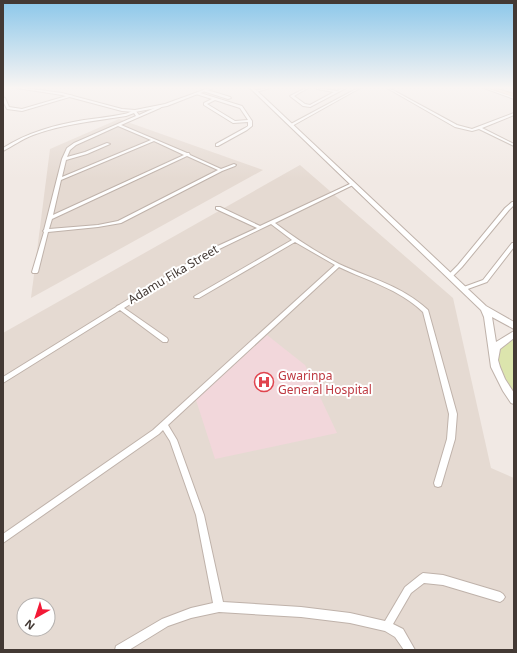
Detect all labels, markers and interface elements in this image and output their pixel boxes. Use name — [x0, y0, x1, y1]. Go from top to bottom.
street label: Adamu Fika Street — [125, 240, 222, 308]
place label: Gwarinpa General Hospital — [278, 367, 372, 398]
hospital icon: Gwarinpa General Hospital — [253, 371, 275, 393]
north arrow — [16, 597, 56, 637]
text: N — [21, 617, 38, 634]

